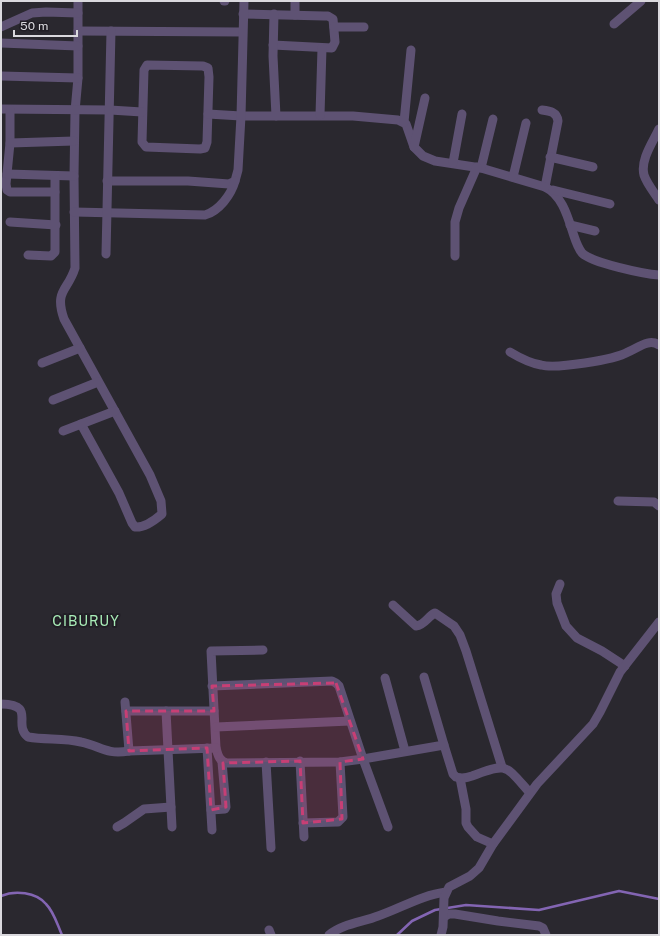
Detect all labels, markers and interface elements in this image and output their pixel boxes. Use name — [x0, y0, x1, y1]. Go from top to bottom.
scale bar — [14, 12, 77, 38]
text: 50 m — [20, 19, 48, 33]
district label: CIBURUY — [52, 613, 120, 629]

